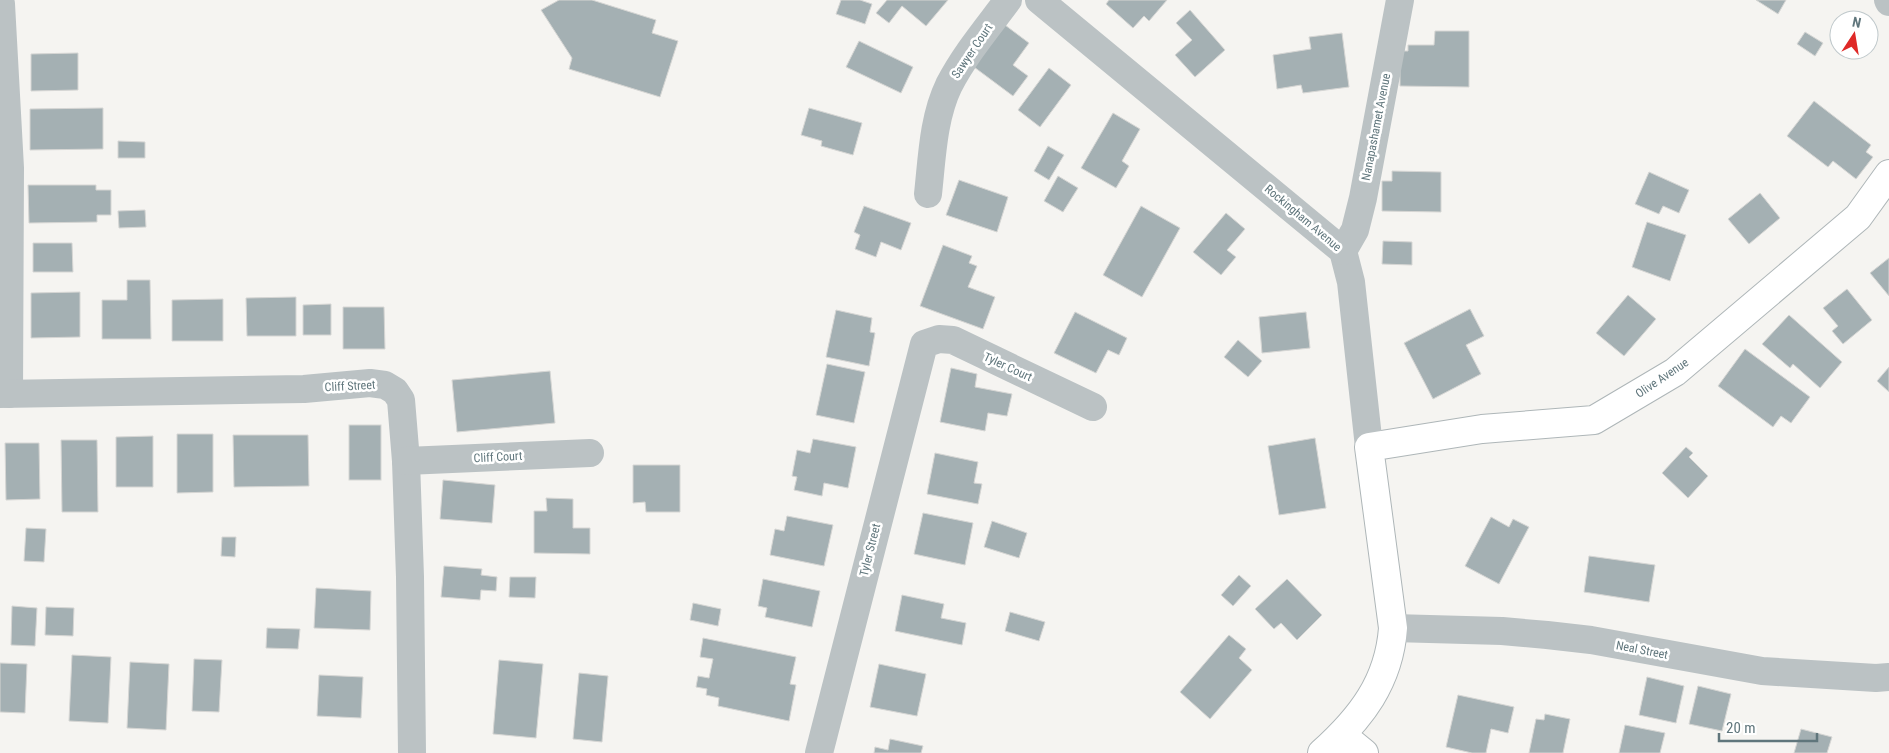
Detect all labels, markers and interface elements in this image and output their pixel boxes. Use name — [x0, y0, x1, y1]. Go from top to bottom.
north arrow — [1829, 10, 1879, 60]
text: N — [1851, 14, 1863, 31]
street label: Sawyer Court — [949, 21, 996, 81]
street label: Nanapashamet Avenue — [1359, 72, 1393, 182]
street label: Rockingham Avenue — [1262, 182, 1344, 254]
street label: Tyler Court — [982, 350, 1035, 384]
street label: Olive Avenue — [1633, 355, 1691, 401]
street label: Cliff Street — [324, 378, 376, 394]
street label: Cliff Court — [473, 449, 523, 465]
street label: Tyler Street — [857, 522, 883, 578]
street label: Neal Street — [1615, 638, 1670, 662]
scale bar — [1719, 710, 1816, 742]
text: 20 m — [1726, 719, 1756, 737]

